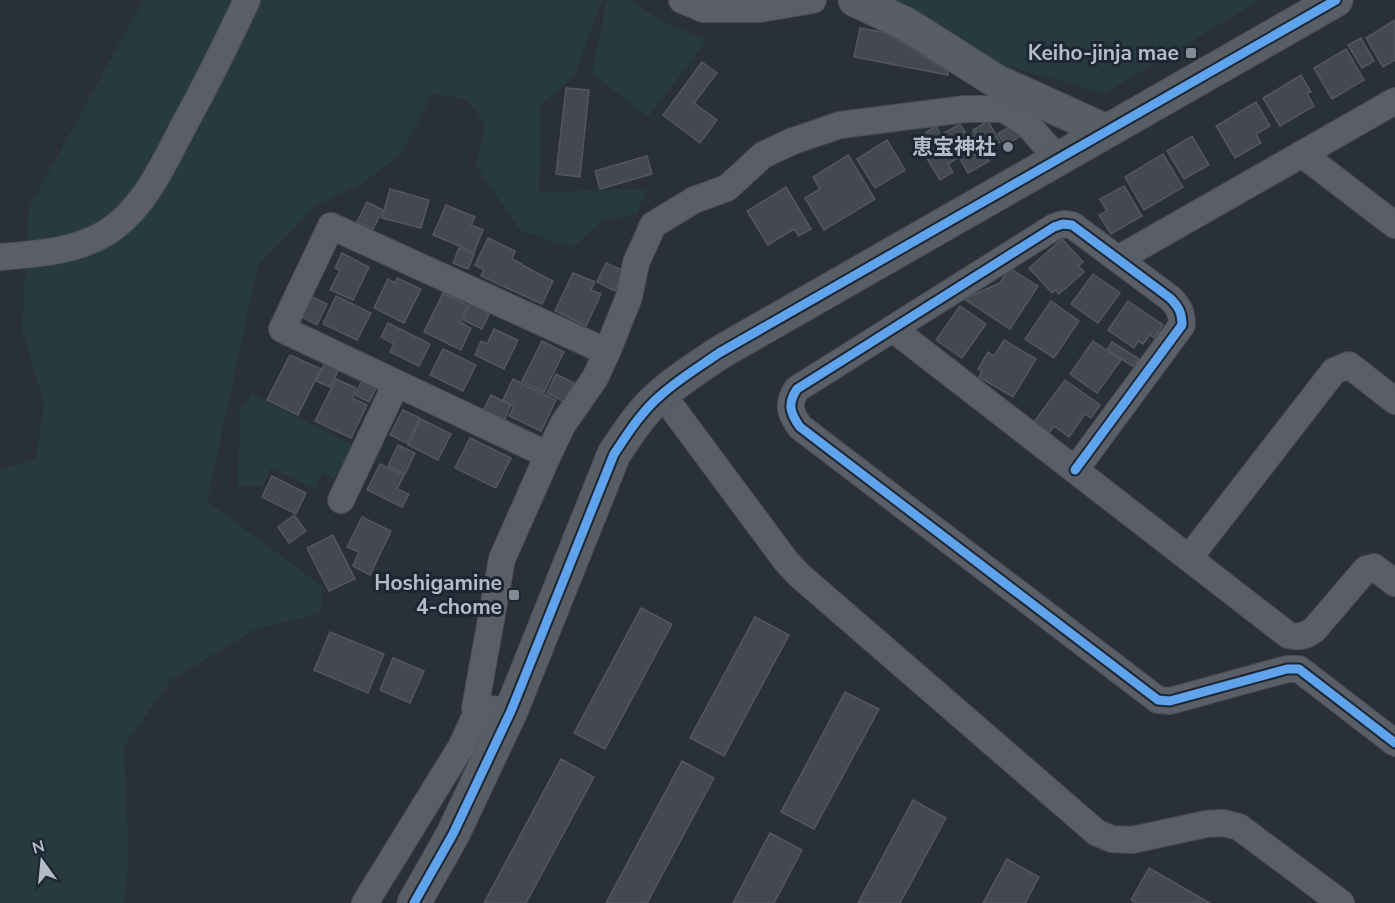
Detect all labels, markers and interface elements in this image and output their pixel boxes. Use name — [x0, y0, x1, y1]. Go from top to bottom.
place label: Keiho-jinja mae — [1028, 39, 1179, 67]
marker: Keiho-jinja mae — [1184, 46, 1198, 60]
place label: 恵宝神社 — [912, 133, 996, 161]
marker: 恵宝神社 — [1001, 140, 1015, 154]
place label: Hoshigamine 4-chome — [374, 569, 502, 621]
marker: Hoshigamine 4-chome — [507, 588, 521, 602]
north arrow — [12, 831, 72, 891]
text: N — [30, 835, 47, 860]

